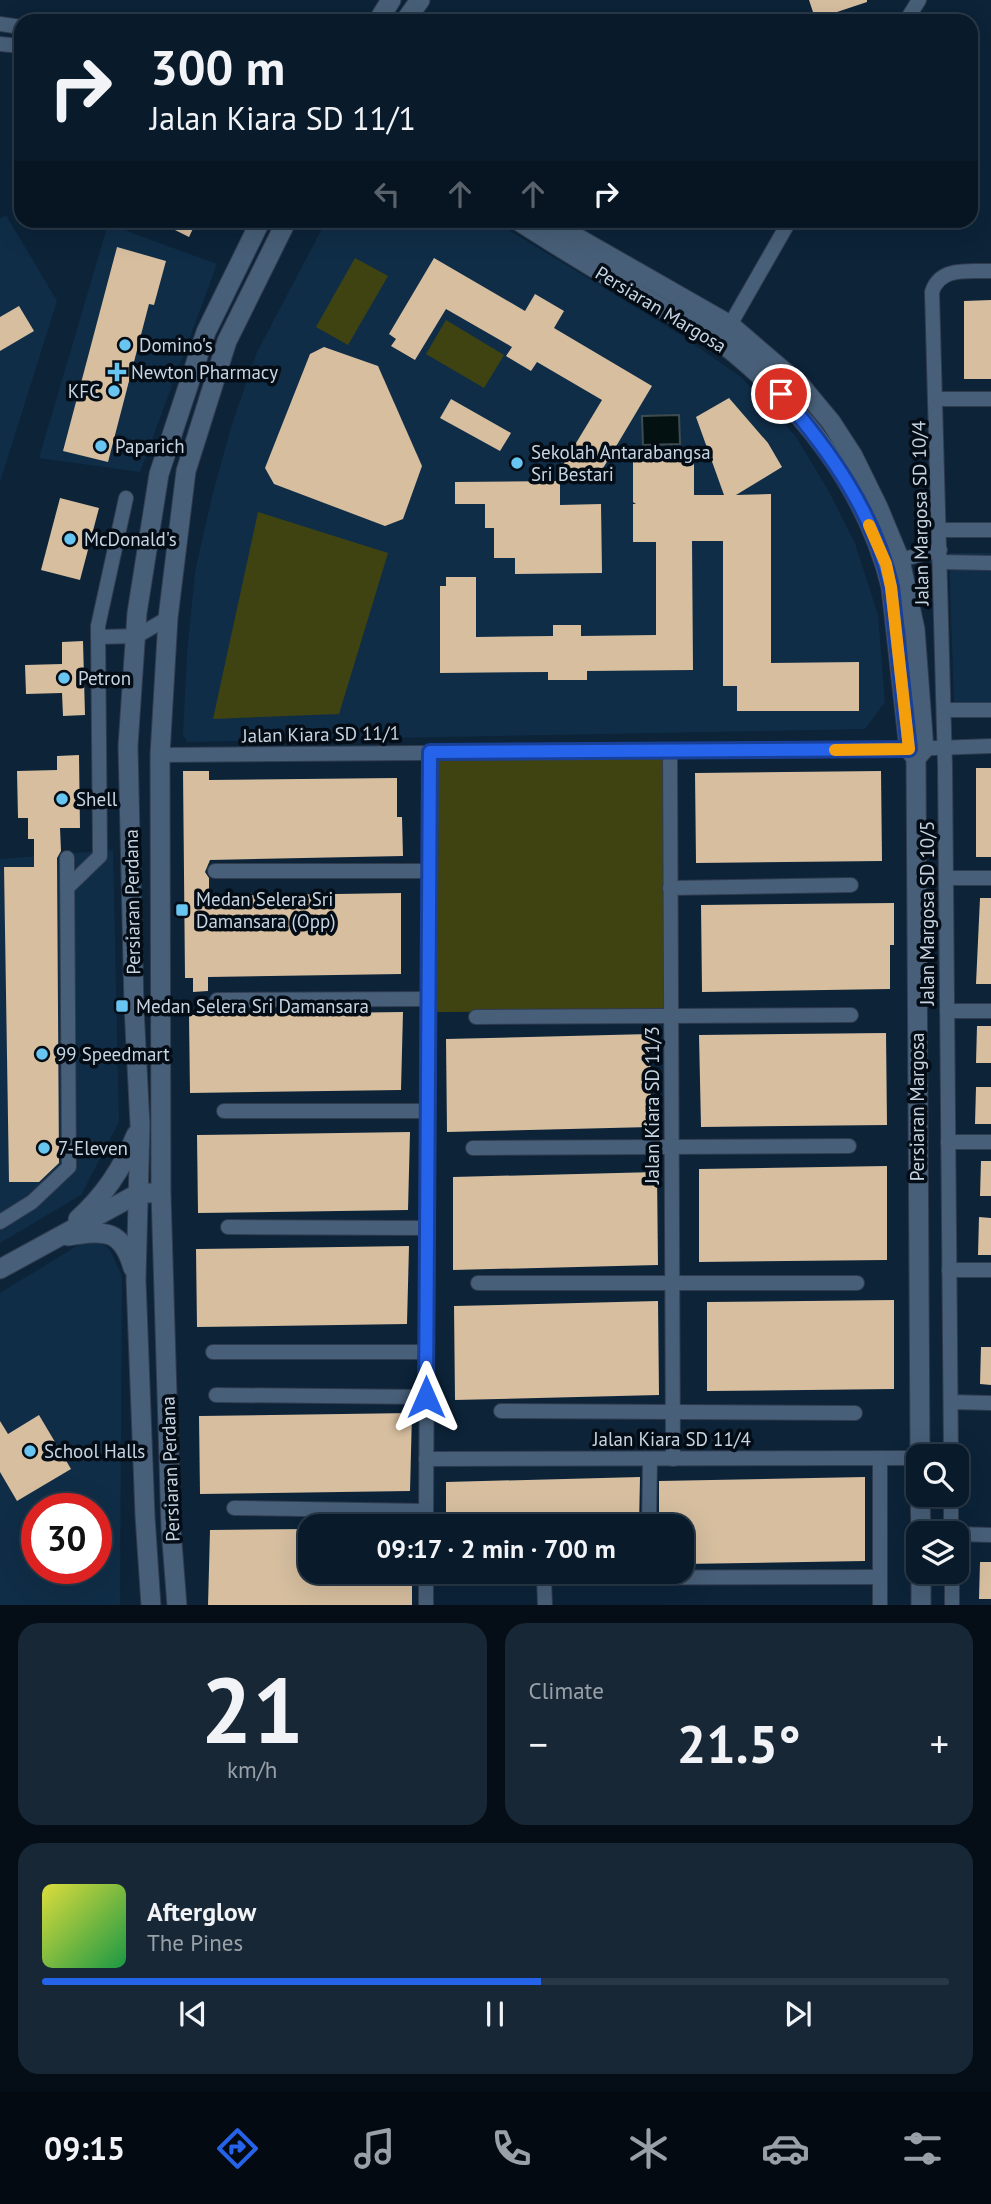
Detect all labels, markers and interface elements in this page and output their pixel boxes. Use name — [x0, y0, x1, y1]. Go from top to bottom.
text: 300 m — [150, 35, 285, 99]
icon: right — [35, 42, 126, 133]
text: Jalan Kiara SD 11/1 — [150, 97, 416, 139]
icon: left — [368, 175, 406, 213]
icon: ahead — [441, 175, 479, 213]
icon: ahead — [514, 175, 552, 213]
icon: right — [587, 175, 625, 213]
street label: Persiaran Margosa — [591, 260, 731, 358]
place label: Domino's — [139, 333, 213, 357]
marker: Domino's — [117, 337, 133, 353]
place label: Newton Pharmacy — [131, 360, 278, 384]
marker: Newton Pharmacy — [109, 364, 125, 380]
pin — [751, 364, 811, 424]
icon: arrive — [762, 375, 800, 413]
place label: KFC — [68, 379, 100, 403]
marker: KFC — [106, 383, 122, 399]
street label: Jalan Margosa SD 10/4 — [906, 421, 934, 606]
place label: Paparich — [115, 434, 185, 458]
marker: Paparich — [93, 438, 109, 454]
place label: Sekolah Antarabangsa Sri Bestari — [531, 440, 711, 486]
marker: Sekolah Antarabangsa Sri Bestari — [509, 455, 525, 471]
place label: McDonald's — [84, 527, 177, 551]
marker: McDonald's — [62, 531, 78, 547]
place label: Petron — [78, 666, 131, 690]
marker: Petron — [56, 670, 72, 686]
street label: Jalan Kiara SD 11/1 — [241, 721, 400, 747]
place label: Shell — [76, 787, 118, 811]
marker: Shell — [54, 791, 70, 807]
street label: Jalan Margosa SD 10/5 — [915, 821, 939, 1006]
street label: Persiaran Perdana — [119, 829, 145, 975]
place label: Medan Selera Sri Damansara (Opp) — [196, 887, 336, 933]
marker: Medan Selera Sri Damansara (Opp) — [174, 902, 190, 918]
place label: Medan Selera Sri Damansara — [136, 994, 369, 1018]
marker: Medan Selera Sri Damansara — [114, 998, 130, 1014]
street label: Jalan Kiara SD 11/3 — [640, 1026, 664, 1185]
street label: Persiaran Margosa — [905, 1033, 929, 1181]
place label: 99 Speedmart — [56, 1042, 170, 1066]
marker: 99 Speedmart — [34, 1046, 50, 1062]
place label: 7-Eleven — [58, 1136, 128, 1160]
marker: 7-Eleven — [36, 1140, 52, 1156]
position arrow — [389, 1360, 463, 1434]
street label: Persiaran Perdana — [155, 1396, 185, 1542]
street label: Jalan Kiara SD 11/4 — [592, 1427, 751, 1451]
place label: School Halls — [44, 1439, 145, 1463]
marker: School Halls — [22, 1443, 38, 1459]
map controls — [906, 1444, 969, 1584]
button: search — [906, 1444, 969, 1507]
speed limit sign: 30 — [21, 1493, 112, 1584]
button: layers — [906, 1521, 969, 1584]
text: 09:17 · 2 min · 700 m — [376, 1532, 616, 1565]
text: 21 — [201, 1650, 304, 1768]
text: Climate — [529, 1676, 604, 1705]
text: 21.5° — [677, 1710, 801, 1777]
text: − — [529, 1719, 548, 1768]
text: + — [930, 1719, 949, 1768]
text: km/h — [227, 1755, 277, 1784]
text: Afterglow — [147, 1895, 256, 1928]
text: The Pines — [147, 1928, 243, 1957]
icon: previous — [174, 1995, 212, 2033]
icon: pause — [476, 1995, 514, 2033]
icon: next — [779, 1995, 817, 2033]
icon: directions — [213, 2124, 262, 2173]
icon: music — [350, 2124, 399, 2173]
icon: phone — [487, 2124, 536, 2173]
icon: climate — [624, 2124, 673, 2173]
icon: car — [761, 2124, 810, 2173]
icon: filters — [898, 2124, 947, 2173]
text: 09:15 — [44, 2127, 125, 2169]

